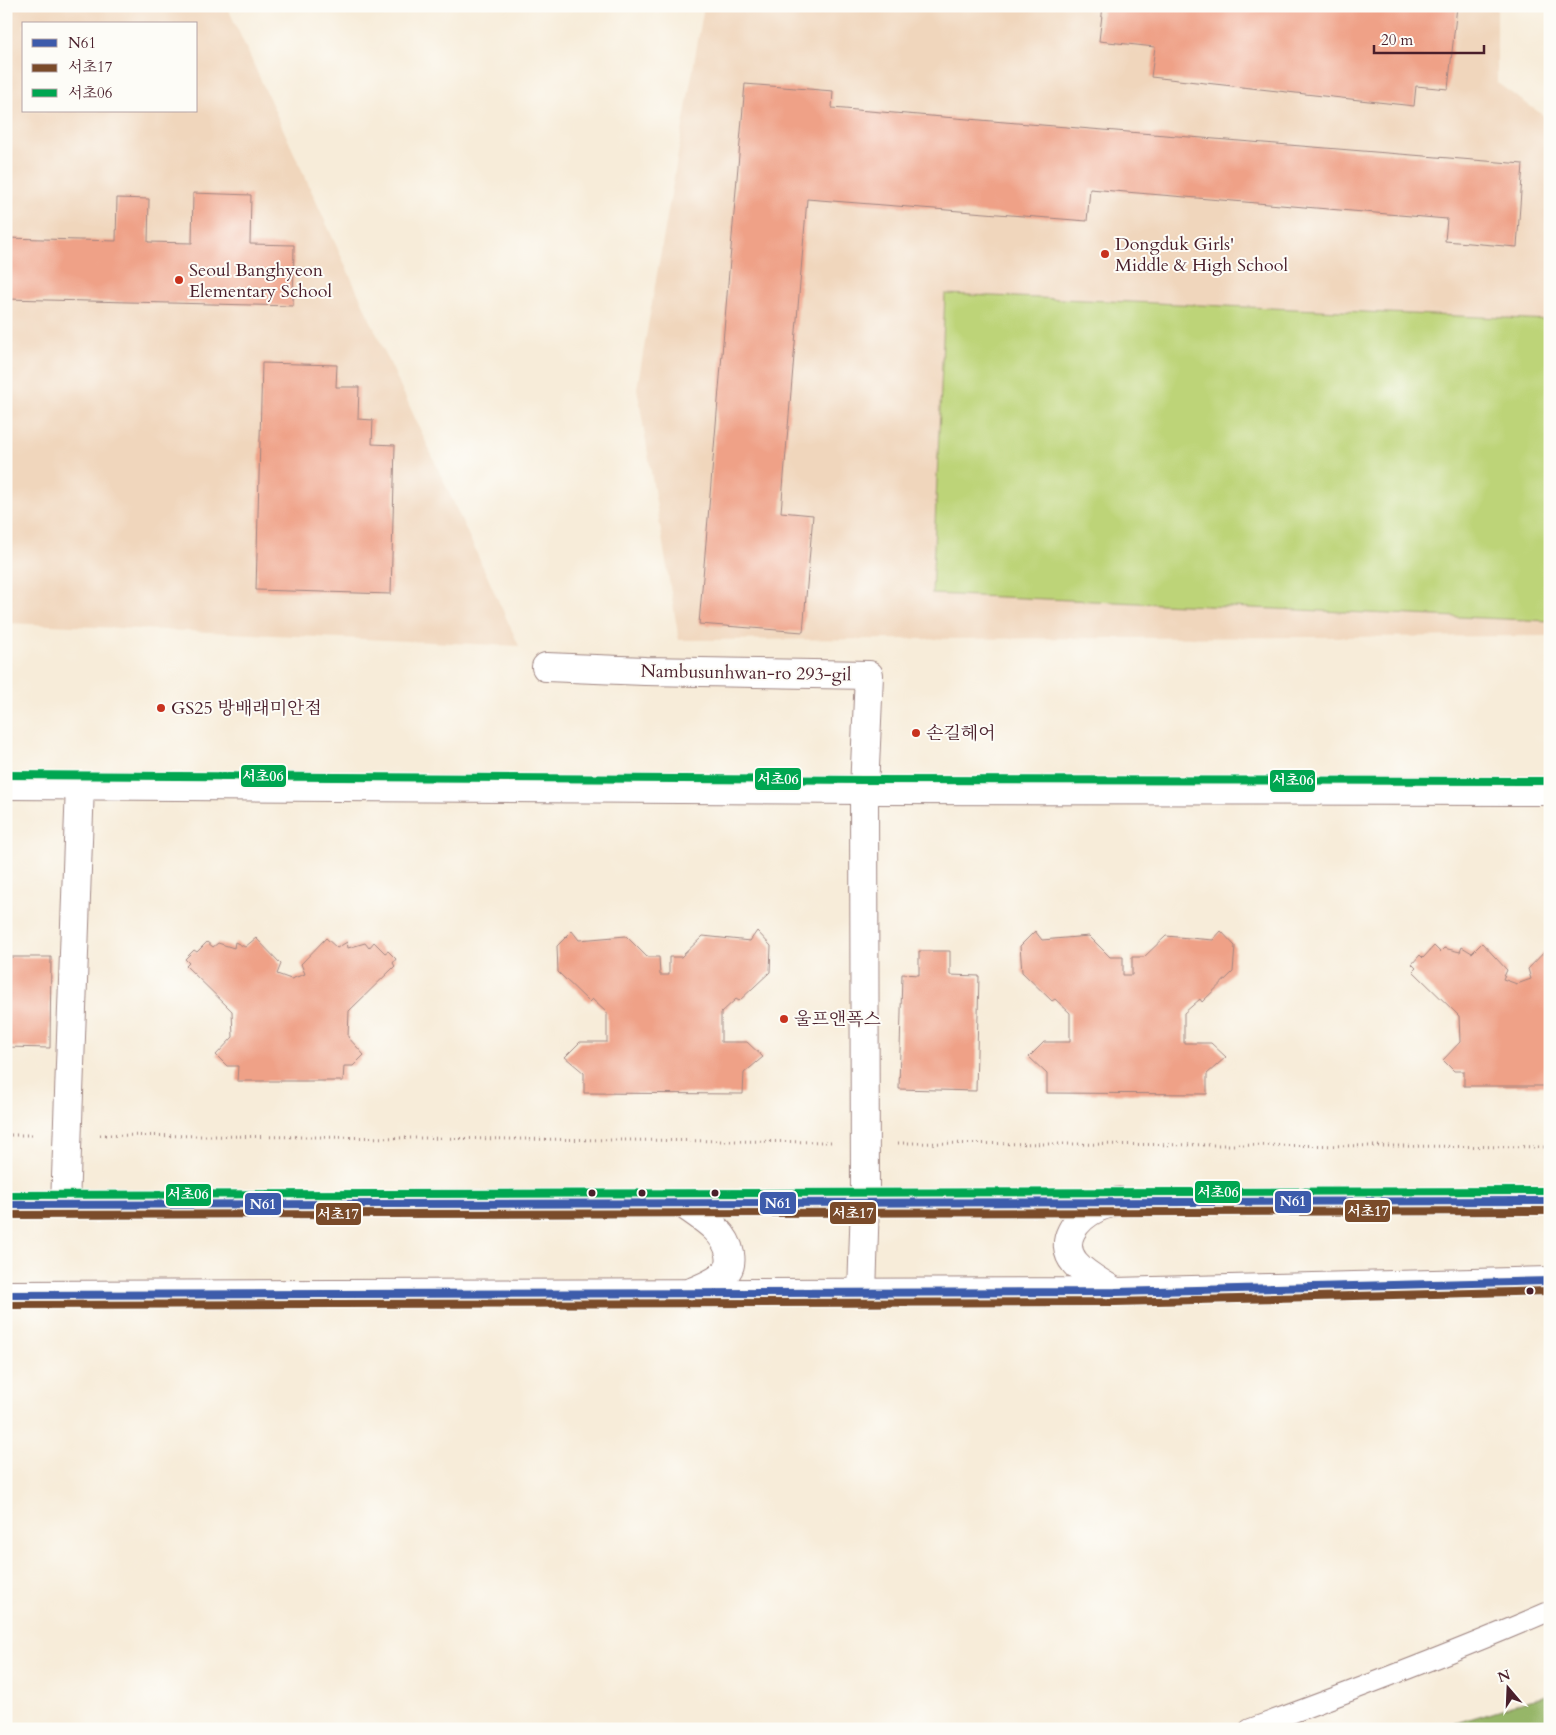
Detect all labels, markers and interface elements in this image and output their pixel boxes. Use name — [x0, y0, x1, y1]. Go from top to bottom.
legend — [22, 22, 198, 112]
scale bar — [1374, 22, 1484, 54]
text: 20 m — [1381, 30, 1413, 50]
text: N61 — [68, 33, 96, 53]
text: 서초17 — [68, 57, 113, 77]
text: 서초06 — [68, 83, 113, 103]
place label: Dongduk Girls' Middle & High School — [1115, 232, 1288, 278]
marker: Dongduk Girls' Middle & High School — [1099, 248, 1111, 260]
place label: Seoul Banghyeon Elementary School — [189, 258, 332, 304]
marker: Seoul Banghyeon Elementary School — [173, 274, 185, 286]
street label: Nambusunhwan-ro 293-gil — [640, 659, 852, 687]
place label: GS25 방배래미안점 — [171, 696, 322, 721]
marker: GS25 방배래미안점 — [155, 702, 167, 714]
place label: 손길헤어 — [926, 721, 996, 746]
marker: 손길헤어 — [910, 727, 922, 739]
line badge: 서초06 — [240, 764, 287, 788]
text: 서초06 — [242, 767, 284, 786]
line badge: 서초06 — [754, 767, 802, 791]
line badge: 서초06 — [1269, 769, 1316, 793]
text: 서초06 — [757, 770, 799, 789]
text: 서초06 — [1272, 771, 1314, 790]
place label: 울프앤폭스 — [794, 1007, 882, 1032]
marker: 울프앤폭스 — [778, 1013, 790, 1025]
line badge: 서초06 — [1194, 1180, 1241, 1204]
line badge: 서초06 — [165, 1183, 212, 1207]
text: 서초06 — [1197, 1183, 1239, 1202]
text: 서초06 — [167, 1185, 209, 1204]
unlabelled marker — [587, 1188, 597, 1198]
unlabelled marker — [637, 1188, 647, 1198]
unlabelled marker — [710, 1188, 720, 1198]
line badge: N61 — [1274, 1190, 1312, 1214]
line badge: N61 — [759, 1191, 797, 1215]
line badge: N61 — [244, 1192, 282, 1216]
text: N61 — [1280, 1192, 1306, 1211]
text: N61 — [765, 1194, 791, 1213]
text: N61 — [250, 1195, 276, 1214]
line badge: 서초17 — [1344, 1199, 1391, 1223]
line badge: 서초17 — [829, 1201, 877, 1225]
line badge: 서초17 — [315, 1202, 362, 1226]
text: 서초17 — [1347, 1202, 1389, 1221]
text: 서초17 — [832, 1204, 874, 1223]
text: 서초17 — [317, 1205, 359, 1224]
unlabelled marker — [1525, 1286, 1535, 1296]
north arrow — [1484, 1662, 1534, 1712]
text: N — [1495, 1665, 1513, 1687]

